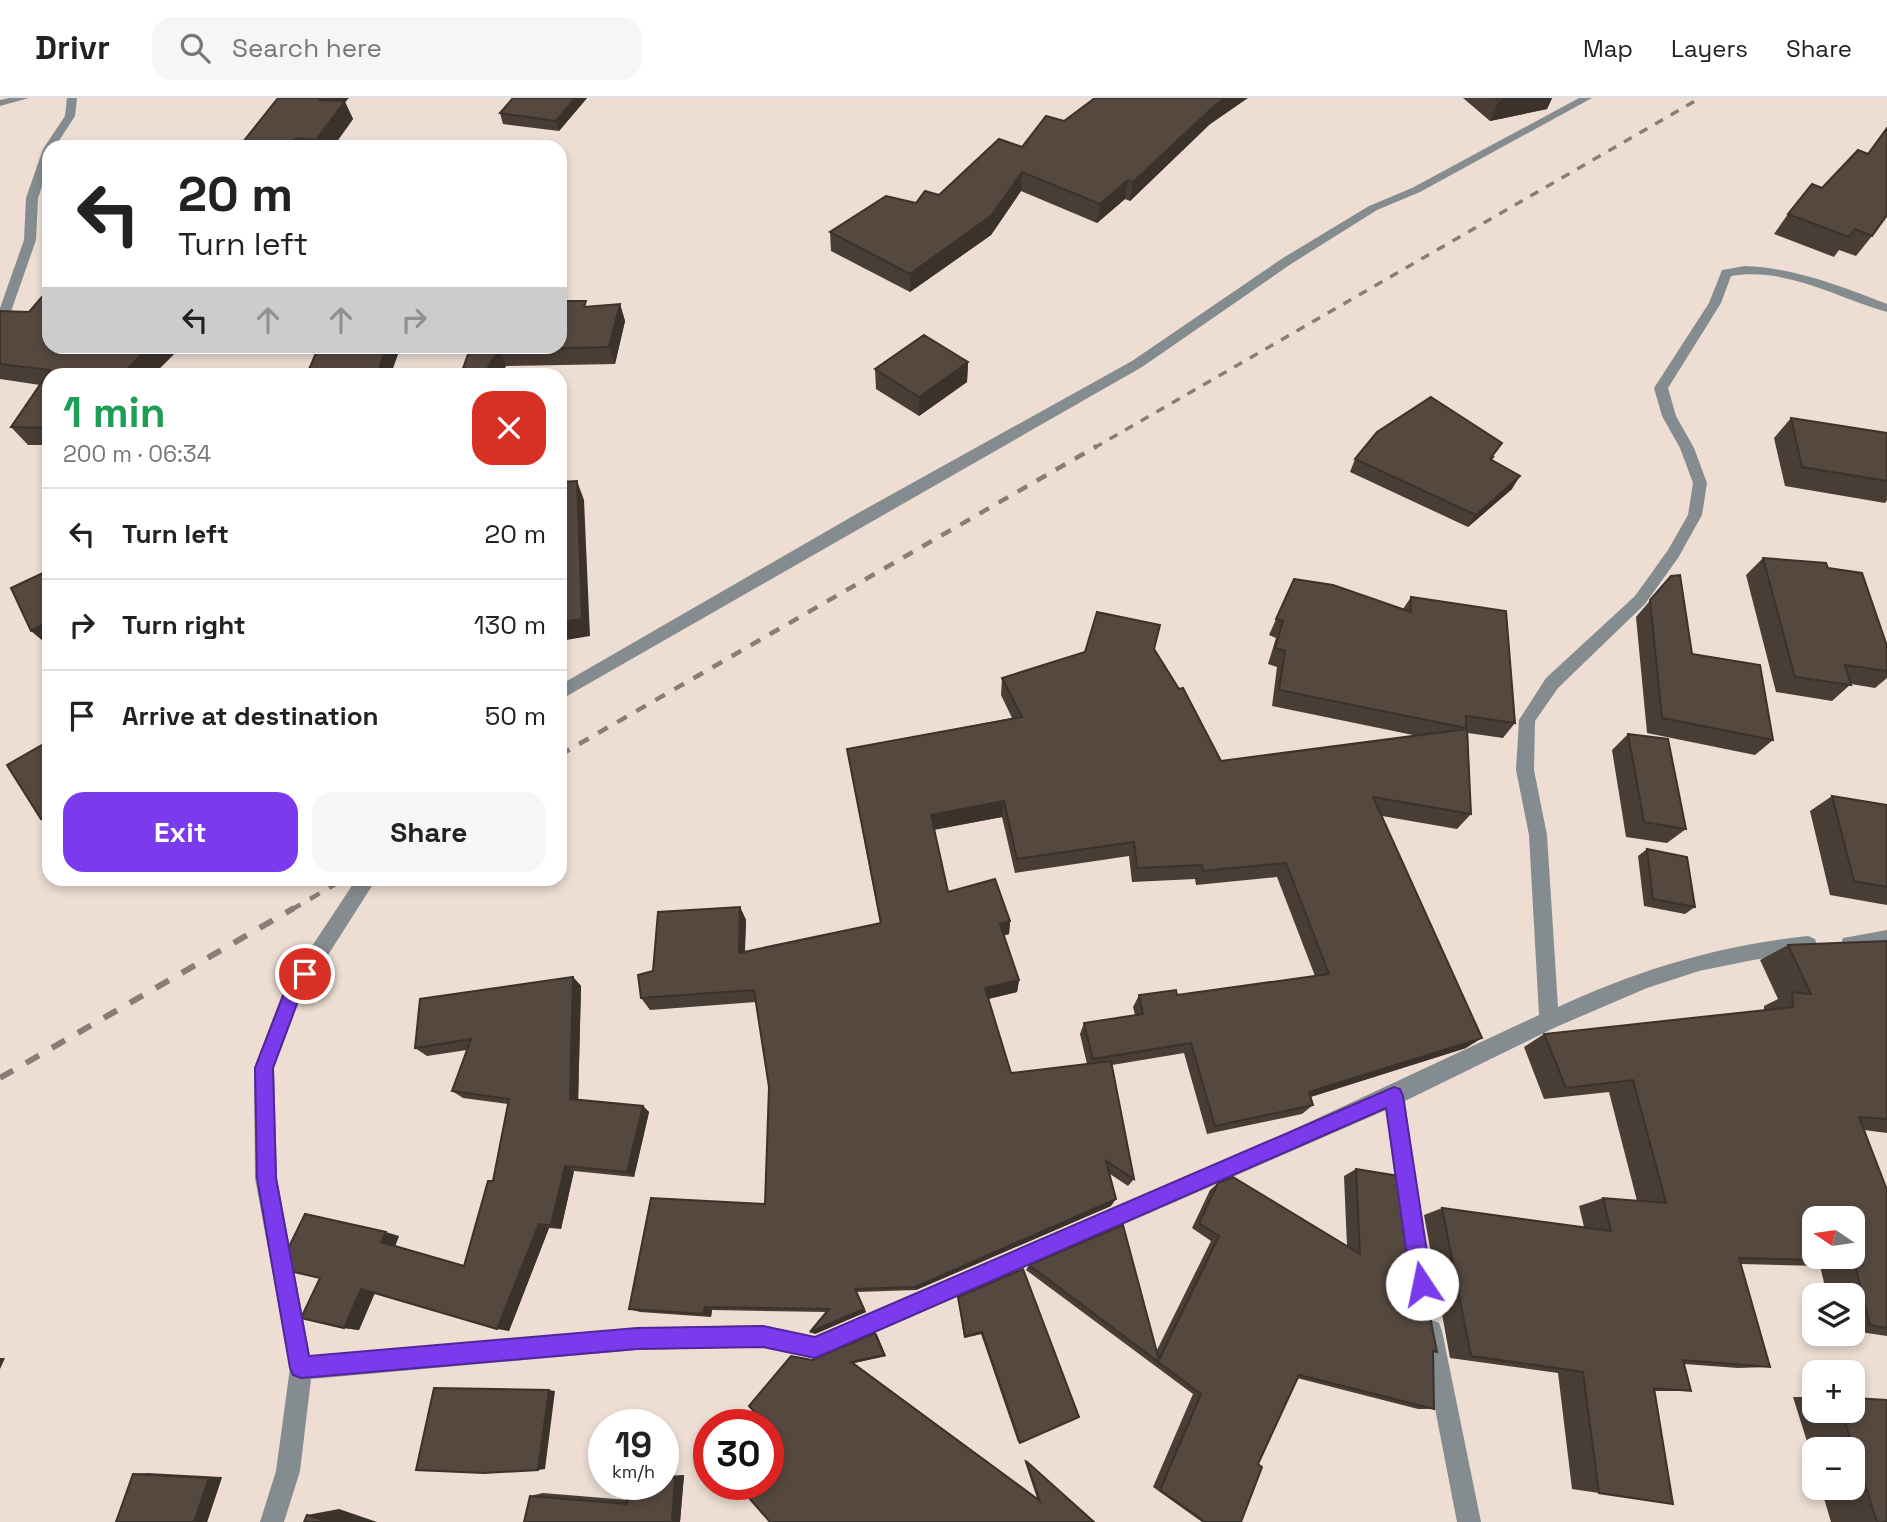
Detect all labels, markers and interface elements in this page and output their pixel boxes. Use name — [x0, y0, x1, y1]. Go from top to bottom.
search box — [152, 17, 642, 80]
text: Drivr — [35, 27, 110, 69]
icon: search — [176, 29, 214, 67]
text: Search here — [232, 31, 382, 65]
text: Map — [1583, 33, 1633, 64]
text: Layers — [1671, 33, 1748, 64]
text: Share — [1786, 33, 1852, 64]
text: 20 m — [178, 163, 293, 225]
icon: left — [63, 168, 154, 259]
text: Turn left — [178, 224, 308, 264]
icon: left — [176, 301, 214, 339]
icon: ahead — [249, 301, 287, 339]
icon: ahead — [322, 301, 360, 339]
icon: right — [395, 301, 433, 339]
text: 1 min — [63, 386, 166, 439]
button: close — [472, 391, 546, 465]
text: 200 m · 06:34 — [63, 439, 211, 469]
icon: left — [63, 515, 101, 553]
text: Turn left — [122, 517, 229, 551]
text: 20 m — [485, 517, 546, 551]
icon: right — [63, 606, 101, 644]
text: Turn right — [122, 608, 246, 642]
text: 130 m — [474, 608, 546, 642]
icon: arrive — [63, 697, 101, 735]
text: Arrive at destination — [122, 699, 379, 733]
text: 50 m — [485, 699, 546, 733]
button: Exit — [63, 792, 298, 872]
button: Share — [312, 792, 546, 872]
pin — [275, 944, 335, 1004]
icon: arrive — [286, 955, 324, 993]
north arrow — [1802, 1206, 1866, 1269]
map controls — [1802, 1206, 1865, 1500]
position arrow — [1385, 1247, 1459, 1321]
button: layers — [1802, 1283, 1865, 1346]
button: + — [1802, 1360, 1865, 1423]
speed limit sign: 30 — [693, 1409, 784, 1500]
text: 19 — [615, 1423, 652, 1467]
button: − — [1802, 1437, 1865, 1500]
text: km/h — [612, 1460, 655, 1483]

